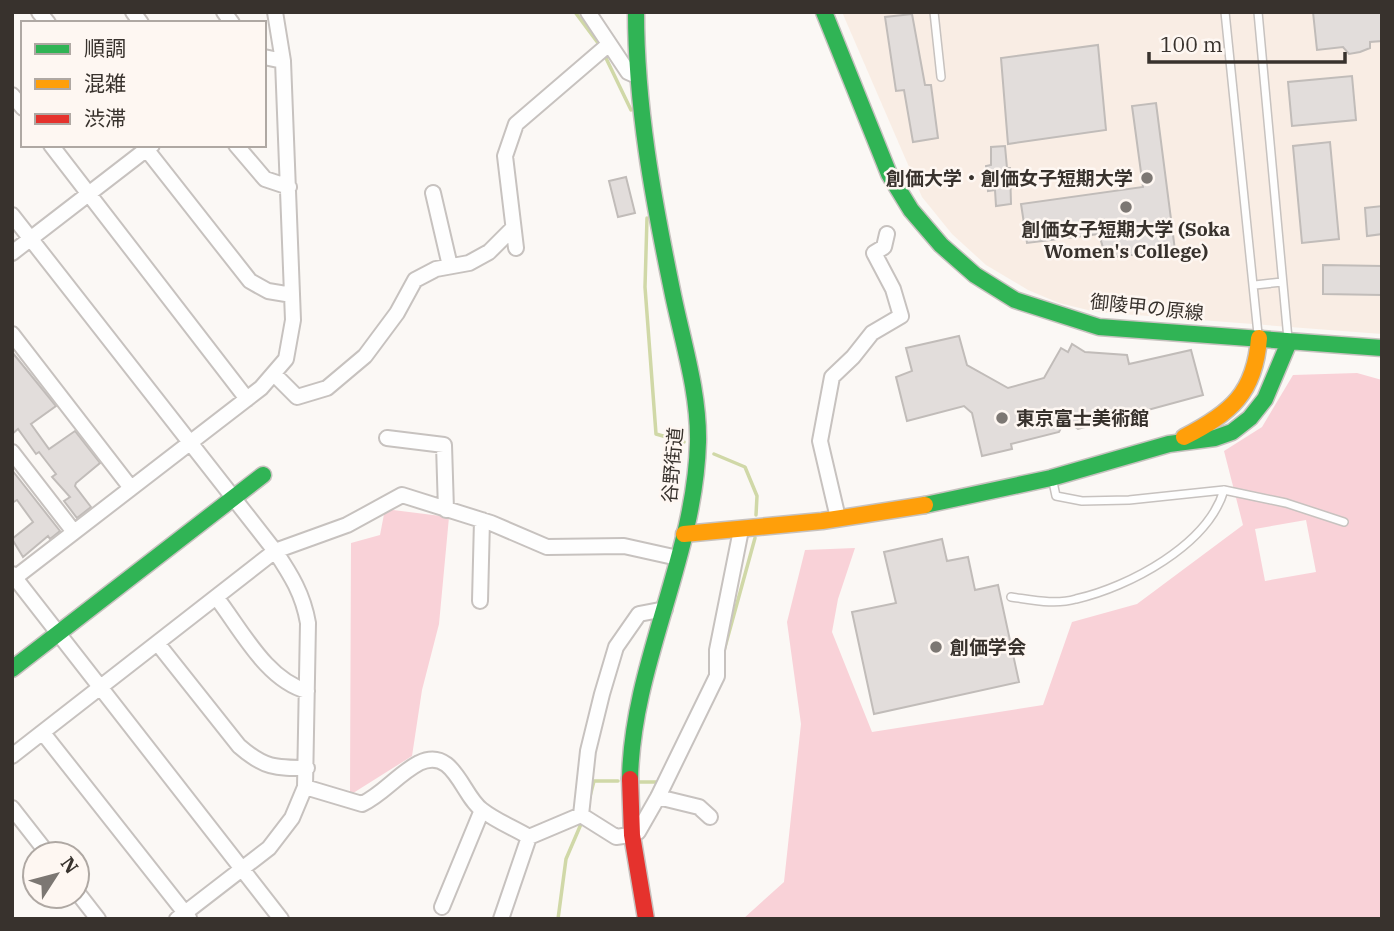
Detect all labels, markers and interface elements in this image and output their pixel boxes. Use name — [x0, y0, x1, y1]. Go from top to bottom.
legend — [21, 21, 266, 147]
scale bar — [1149, 21, 1345, 65]
text: 100 m — [1160, 30, 1223, 58]
text: 順調 — [84, 34, 126, 62]
text: 混雑 — [84, 69, 126, 97]
text: 渋滞 — [84, 104, 126, 132]
place label: 創価大学・創価女子短期大学 — [886, 166, 1133, 190]
marker: 創価大学・創価女子短期大学 — [1139, 170, 1155, 186]
marker: 創価女子短期大学 (Soka Women's College) — [1118, 199, 1134, 215]
place label: 創価女子短期大学 (Soka Women's College) — [1022, 217, 1231, 263]
street label: 御陵甲の原線 — [1089, 289, 1205, 325]
place label: 東京富士美術館 — [1016, 406, 1149, 430]
marker: 東京富士美術館 — [994, 410, 1010, 426]
street label: 谷野街道 — [657, 426, 687, 504]
place label: 創価学会 — [950, 635, 1026, 659]
marker: 創価学会 — [928, 639, 944, 655]
north arrow — [21, 840, 91, 910]
text: N — [56, 852, 84, 878]

